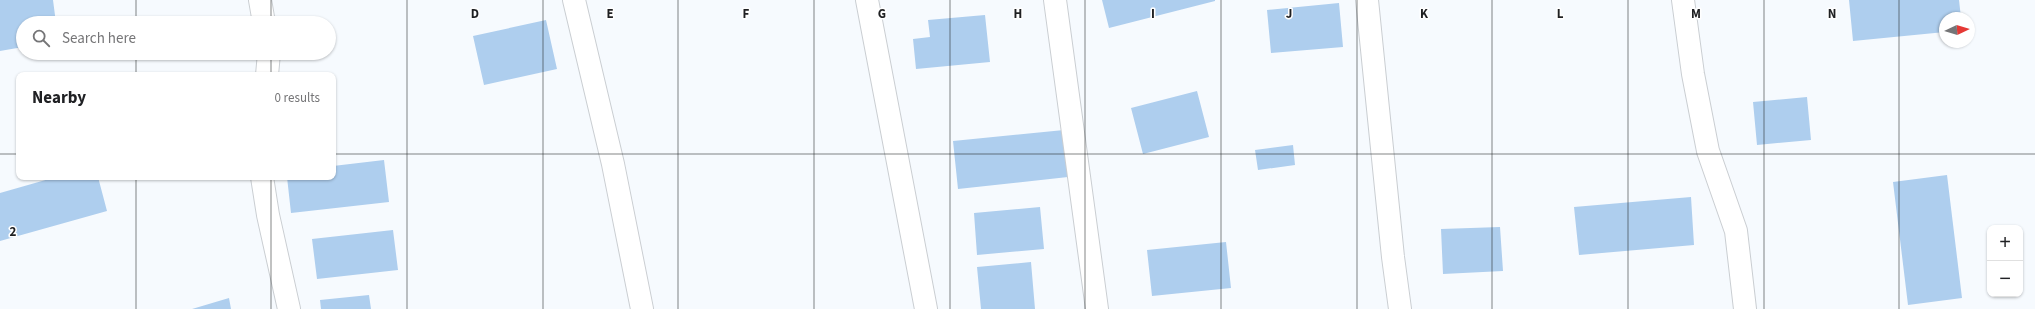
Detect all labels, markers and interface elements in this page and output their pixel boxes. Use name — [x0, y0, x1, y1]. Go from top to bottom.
text: D — [471, 5, 479, 23]
text: E — [606, 5, 614, 23]
text: F — [743, 5, 750, 23]
text: G — [878, 5, 886, 23]
text: H — [1014, 5, 1022, 23]
text: I — [1151, 5, 1155, 23]
text: J — [1286, 5, 1292, 23]
text: K — [1420, 5, 1429, 23]
text: L — [1557, 5, 1564, 23]
text: M — [1691, 5, 1701, 23]
text: N — [1828, 5, 1836, 23]
north arrow — [1939, 12, 1975, 48]
search box — [16, 16, 336, 60]
icon: search — [30, 27, 52, 49]
text: Search here — [62, 28, 136, 49]
text: Nearby — [32, 86, 86, 110]
text: 0 results — [275, 89, 320, 107]
text: 2 — [10, 223, 17, 241]
map controls — [1987, 225, 2023, 297]
button: + — [1987, 225, 2023, 261]
button: − — [1987, 261, 2023, 297]

